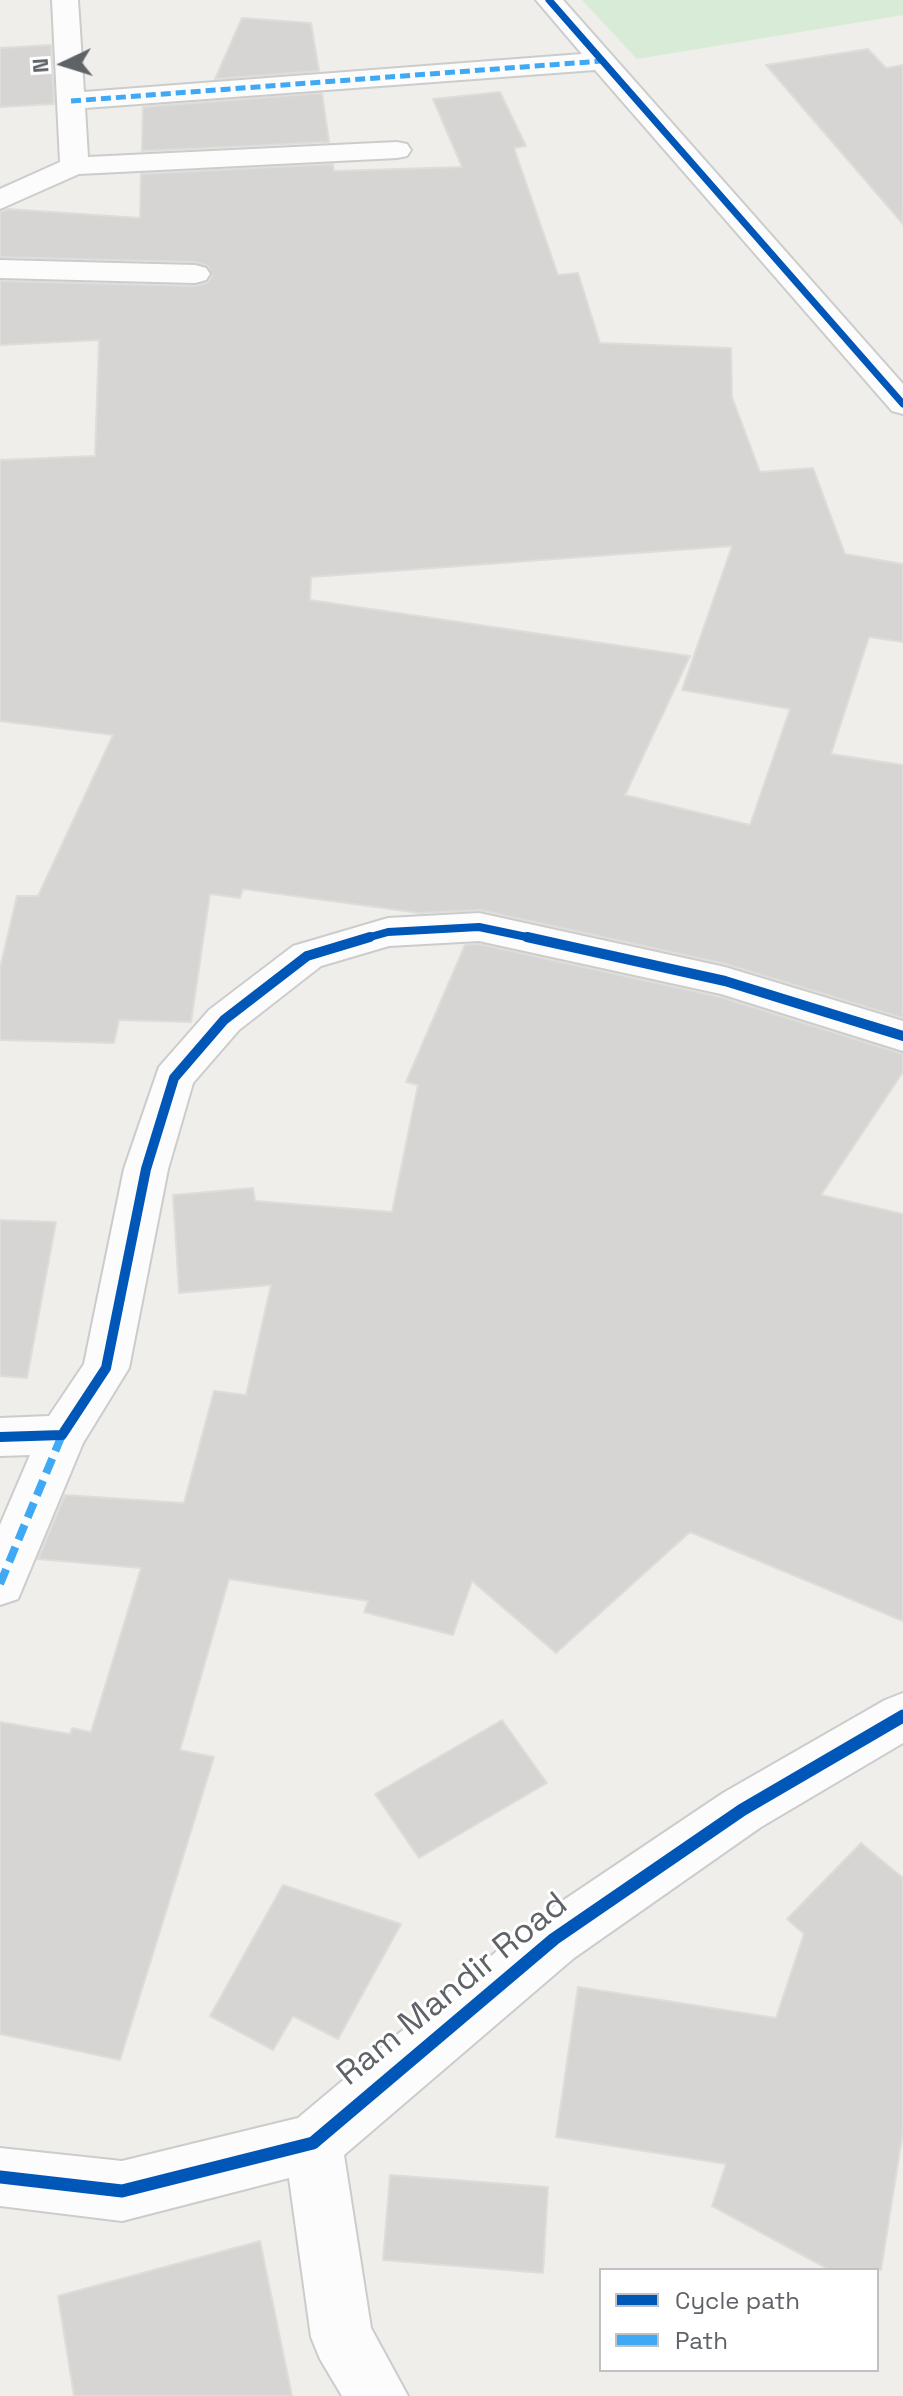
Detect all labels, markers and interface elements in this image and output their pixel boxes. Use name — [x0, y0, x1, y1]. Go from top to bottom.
north arrow — [24, 24, 104, 104]
text: N — [26, 57, 55, 74]
street label: Ram Mandir Road — [330, 1885, 576, 2095]
legend — [599, 2268, 879, 2372]
text: Cycle path — [675, 2285, 800, 2316]
text: Path — [675, 2325, 728, 2356]

